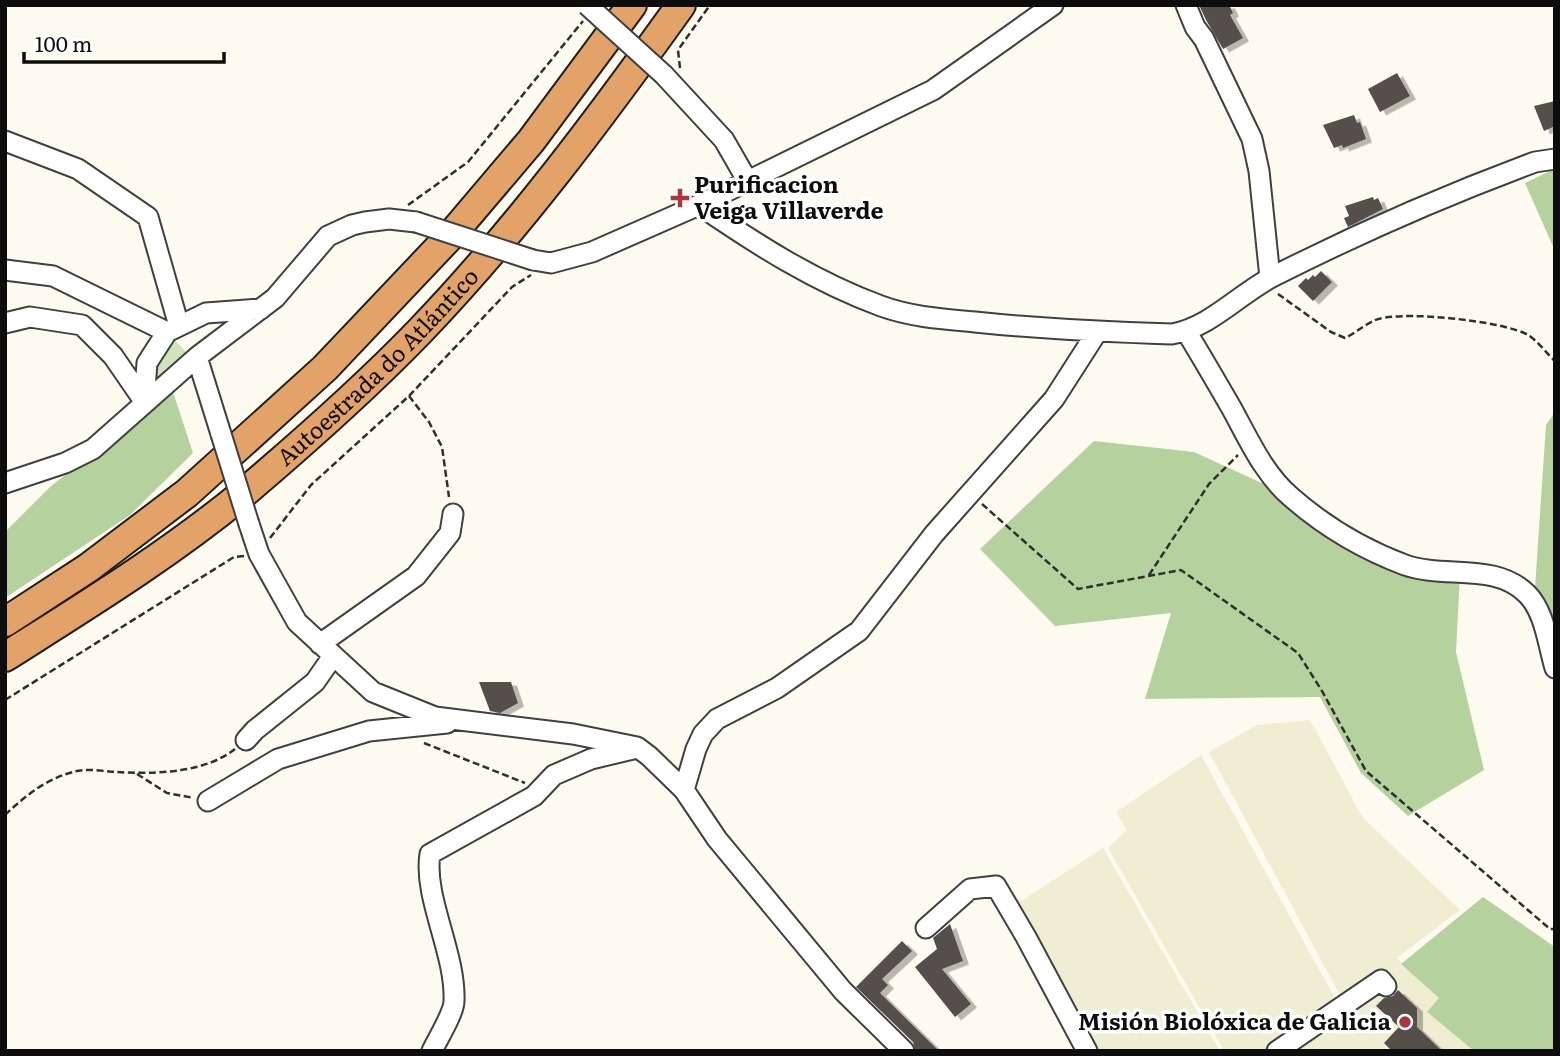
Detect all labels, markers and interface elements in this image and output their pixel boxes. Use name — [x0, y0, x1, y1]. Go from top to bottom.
scale bar — [24, 21, 224, 65]
text: 100 m — [35, 27, 92, 58]
place label: Purificacion Veiga Villaverde — [694, 166, 884, 226]
marker: Purificacion Veiga Villaverde — [672, 190, 688, 206]
street label: Autoestrada do Atlántico — [268, 259, 485, 473]
place label: Misión Biolóxica de Galicia — [1078, 1003, 1392, 1037]
marker: Misión Biolóxica de Galicia — [1397, 1014, 1413, 1030]

